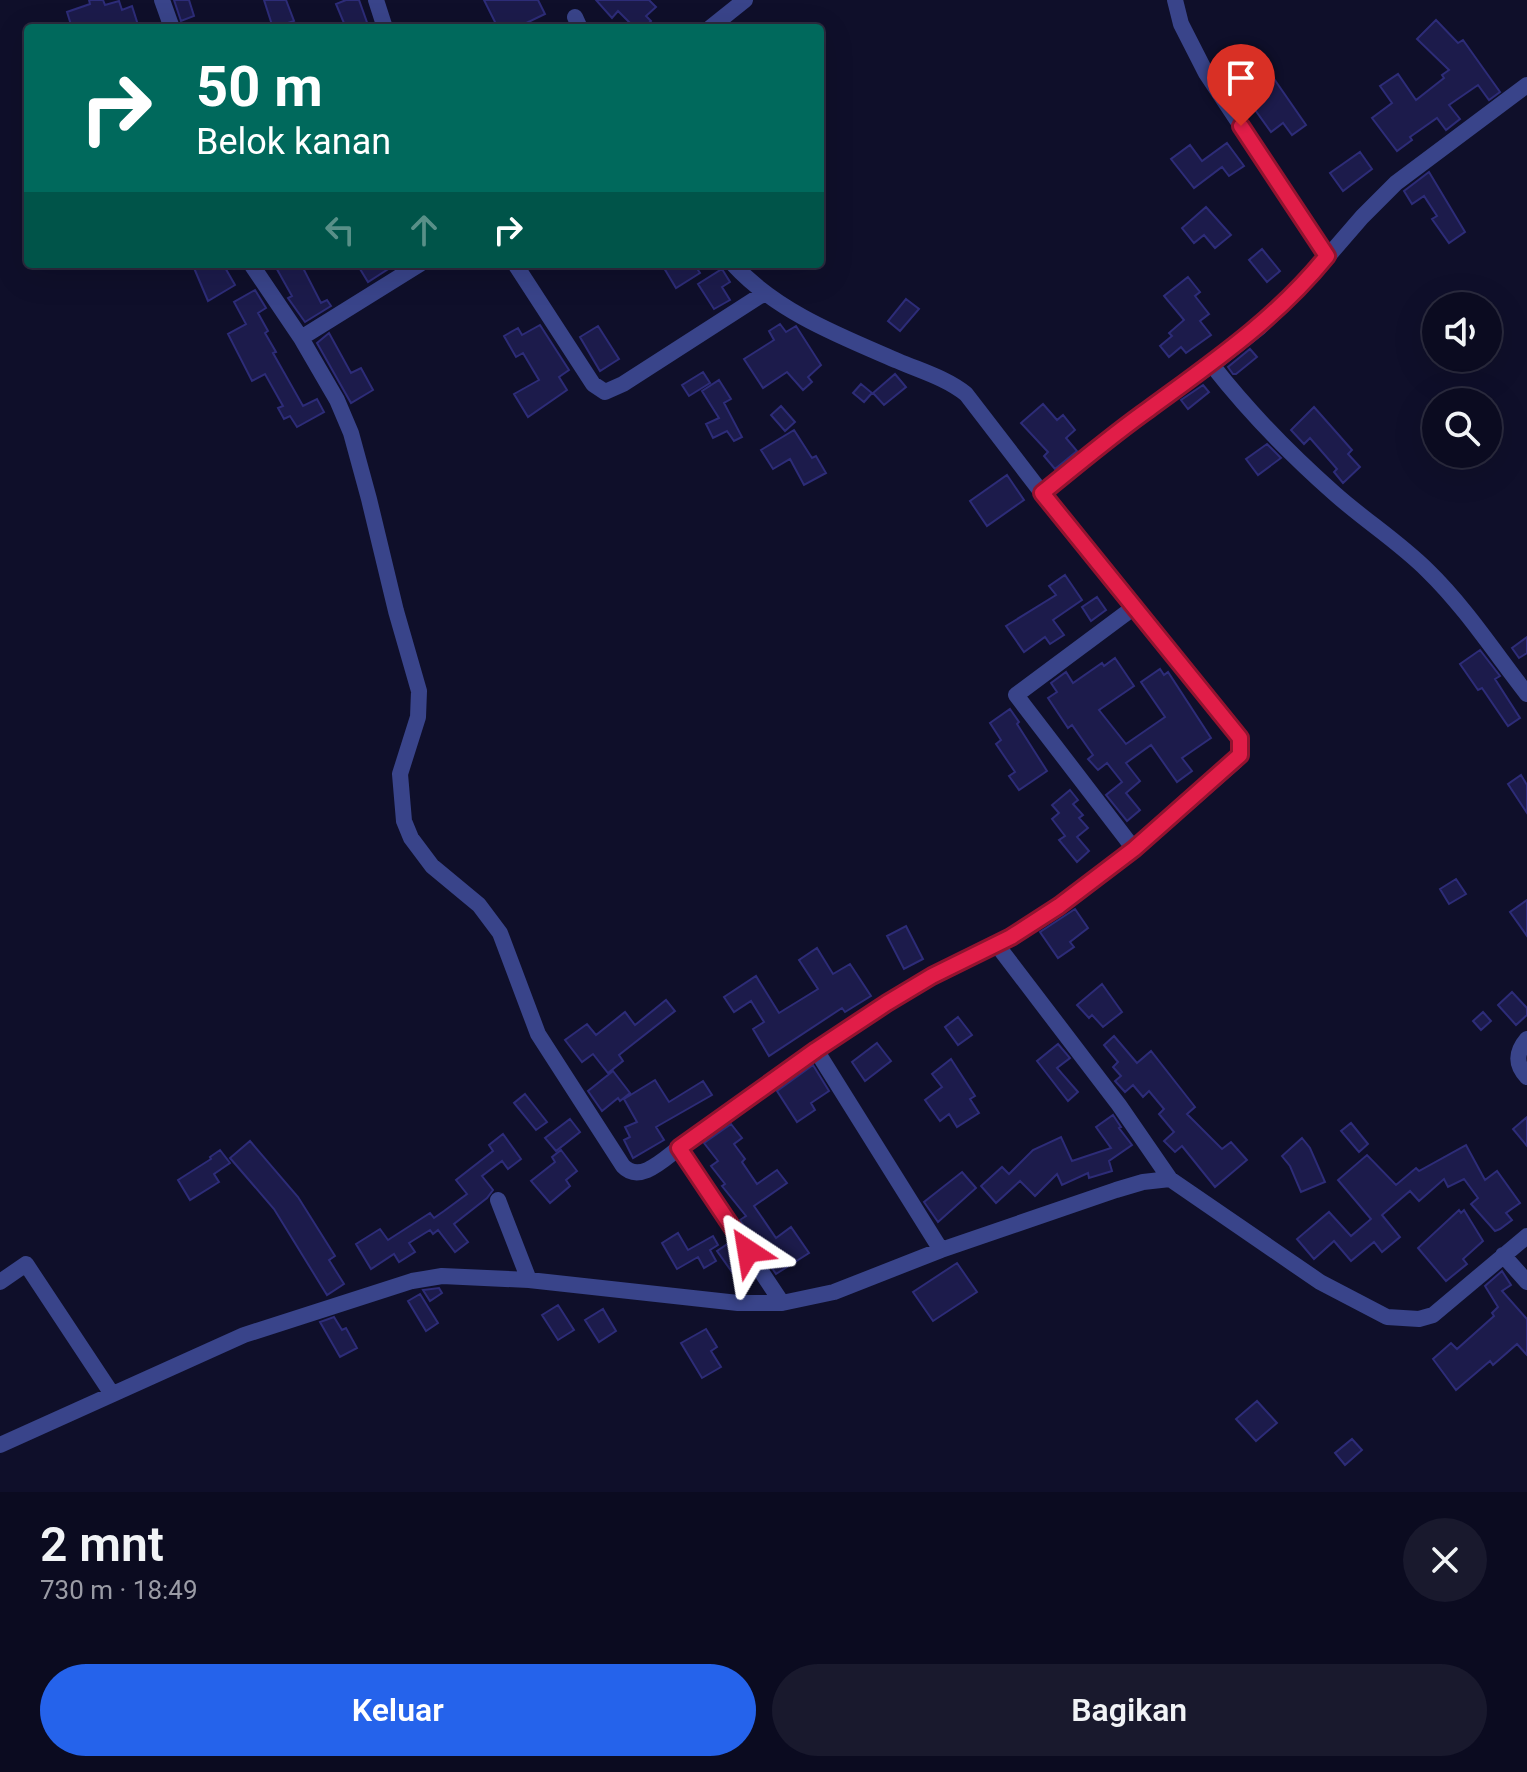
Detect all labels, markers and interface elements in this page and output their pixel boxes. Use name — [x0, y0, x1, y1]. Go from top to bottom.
pin — [1207, 44, 1275, 126]
text: 50 m — [196, 54, 323, 120]
icon: right — [64, 56, 168, 160]
icon: arrive — [1219, 56, 1263, 100]
text: Belok kanan — [196, 121, 391, 163]
icon: left — [318, 208, 362, 252]
icon: ahead — [402, 208, 446, 252]
icon: right — [486, 208, 530, 252]
map controls — [1422, 292, 1502, 468]
button: sound — [1422, 292, 1502, 372]
button: search — [1422, 388, 1502, 468]
position arrow — [706, 1209, 790, 1293]
text: 2 mnt — [40, 1516, 164, 1573]
button: close — [1403, 1518, 1487, 1602]
text: 730 m · 18:49 — [40, 1575, 198, 1605]
button: Keluar — [40, 1664, 756, 1756]
button: Bagikan — [772, 1664, 1487, 1756]

